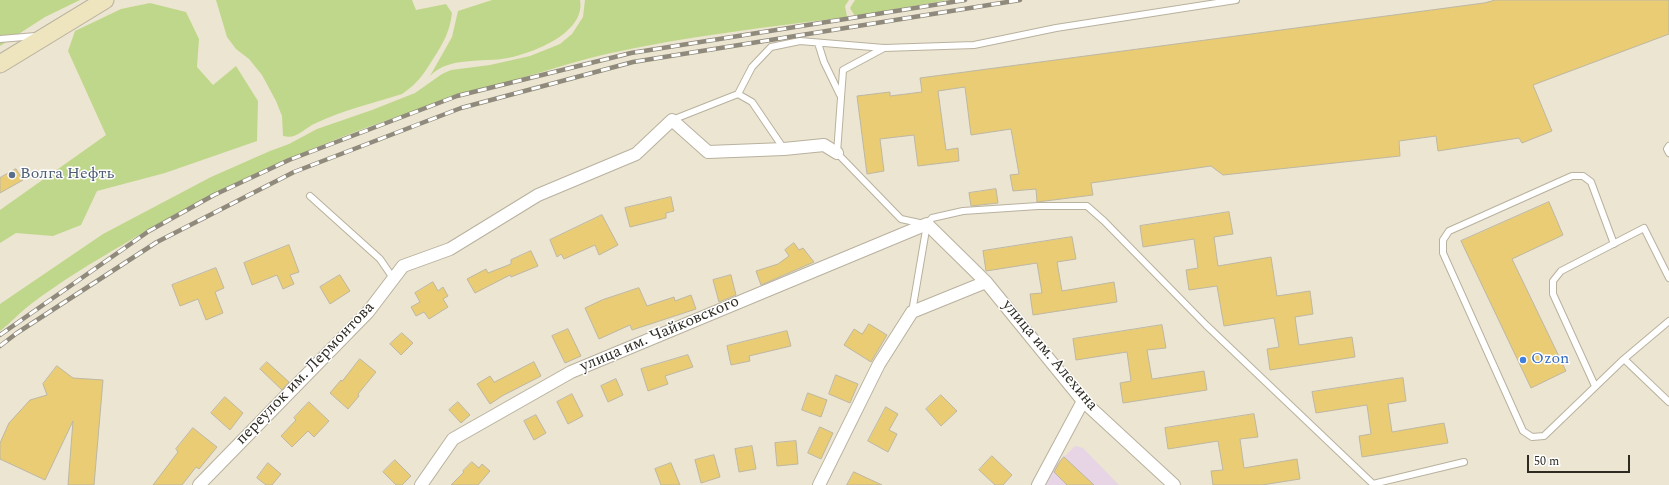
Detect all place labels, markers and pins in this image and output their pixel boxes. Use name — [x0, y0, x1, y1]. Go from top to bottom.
place label: Волга Нефть — [20, 165, 114, 185]
marker: Волга Нефть — [7, 170, 17, 180]
place label: Ozon — [1531, 350, 1569, 370]
marker: Ozon — [1518, 355, 1528, 365]

